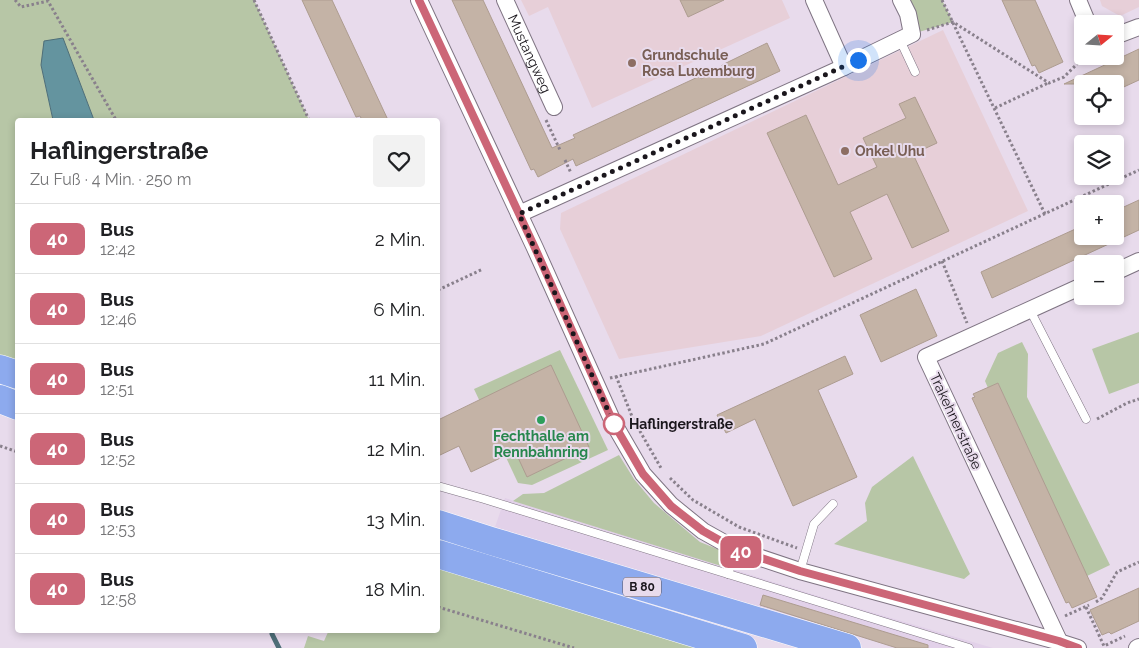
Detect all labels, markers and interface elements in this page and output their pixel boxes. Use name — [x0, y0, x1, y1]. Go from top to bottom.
street label: Mustangweg — [505, 12, 554, 95]
north arrow — [1074, 15, 1124, 65]
map controls — [1074, 15, 1124, 305]
place label: Grundschule Rosa Luxemburg — [642, 47, 755, 79]
your location — [846, 48, 871, 73]
marker: Grundschule Rosa Luxemburg — [626, 57, 638, 69]
button: locate — [1074, 75, 1124, 125]
button: heart — [373, 135, 425, 187]
button: layers — [1074, 135, 1124, 185]
text: Haflingerstraße — [30, 136, 209, 165]
place label: Onkel Uhu — [855, 143, 925, 159]
marker: Onkel Uhu — [839, 145, 851, 157]
text: Zu Fuß · 4 Min. · 250 m — [30, 170, 191, 189]
button: + — [1074, 195, 1124, 245]
text: Bus — [100, 218, 134, 240]
text: 40 — [47, 228, 68, 249]
text: 2 Min. — [375, 228, 425, 250]
text: 12:42 — [100, 240, 135, 259]
button: − — [1074, 255, 1124, 305]
text: Bus — [100, 288, 134, 310]
text: 40 — [47, 298, 68, 319]
text: 6 Min. — [373, 298, 425, 320]
text: 12:46 — [100, 310, 137, 329]
text: Bus — [100, 358, 134, 380]
text: 40 — [47, 368, 68, 389]
text: 11 Min. — [368, 368, 425, 390]
street label: Trakehnerstraße — [927, 370, 985, 472]
text: 12:51 — [100, 380, 134, 399]
marker: Haflingerstraße — [603, 413, 625, 435]
marker: Fechthalle am Rennbahnring — [535, 414, 547, 426]
place label: Haflingerstraße — [629, 416, 734, 432]
text: Bus — [100, 428, 134, 450]
place label: Fechthalle am Rennbahnring — [493, 428, 589, 460]
text: 40 — [47, 438, 68, 459]
text: 12 Min. — [367, 438, 425, 460]
text: 12:52 — [100, 450, 135, 469]
text: Bus — [100, 498, 134, 520]
text: 40 — [47, 508, 68, 529]
text: 13 Min. — [366, 508, 425, 530]
text: 12:53 — [100, 520, 135, 539]
line badge: 40 — [718, 536, 764, 568]
text: 40 — [730, 541, 752, 562]
text: Bus — [100, 568, 134, 590]
text: 40 — [47, 578, 68, 599]
text: 18 Min. — [365, 578, 425, 600]
road number: B 80 — [623, 578, 661, 596]
text: 12:58 — [100, 590, 136, 609]

